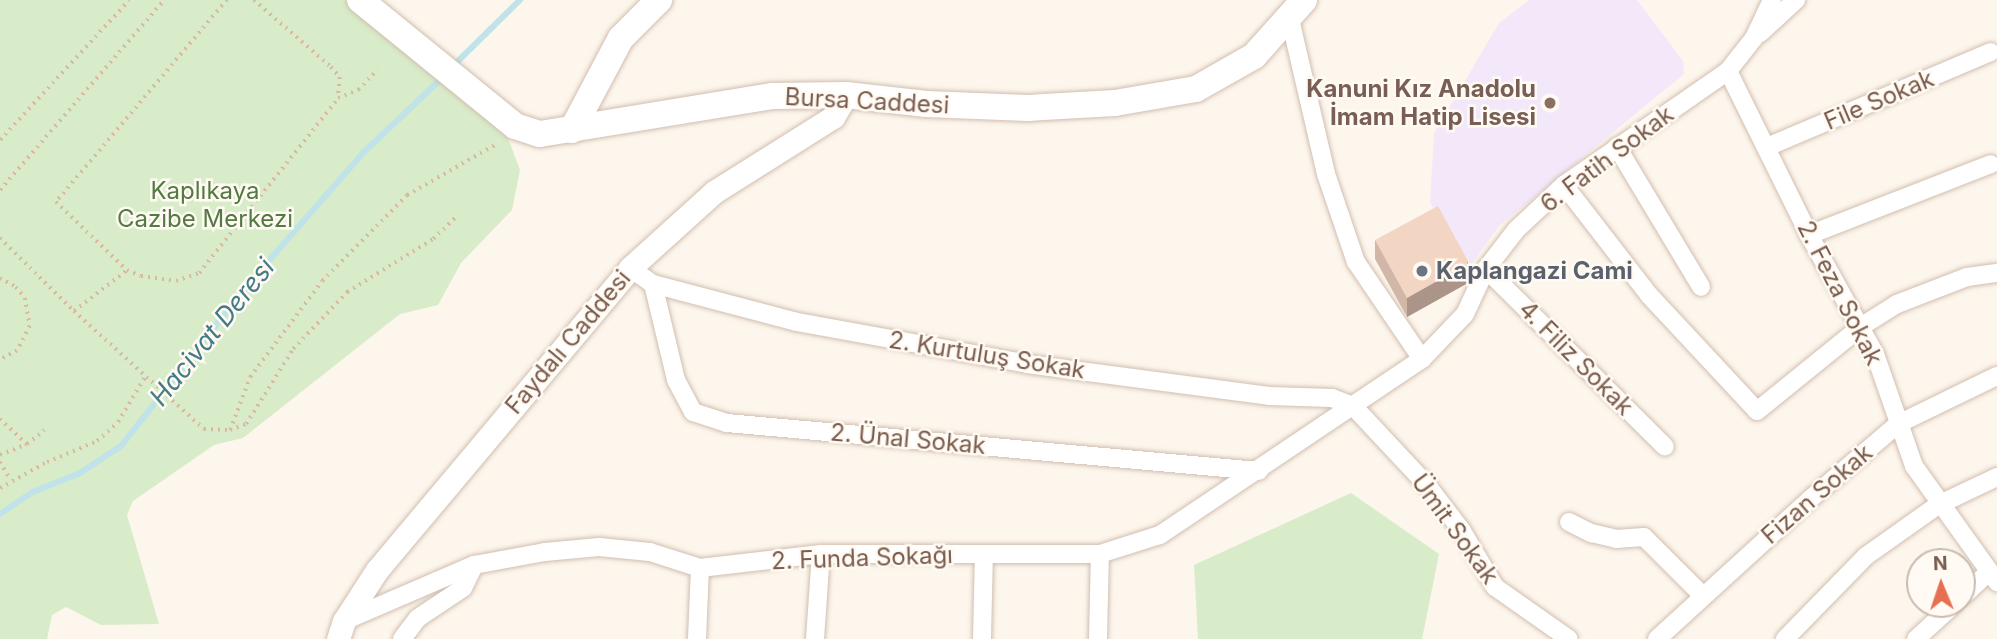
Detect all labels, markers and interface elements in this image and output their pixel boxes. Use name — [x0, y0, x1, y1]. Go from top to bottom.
street label: File Sokak — [1820, 64, 1938, 136]
place label: Kanuni Kız Anadolu İmam Hatip Lisesi — [1306, 75, 1536, 131]
street label: Bursa Caddesi — [784, 82, 950, 120]
marker: Kanuni Kız Anadolu İmam Hatip Lisesi — [1542, 95, 1558, 111]
street label: 6. Fatih Sokak — [1535, 100, 1679, 218]
park label: Kaplıkaya Cazibe Merkezi — [117, 177, 293, 233]
street label: 2. Feza Sokak — [1791, 216, 1889, 370]
water label: Hacivat Deresi — [143, 252, 281, 412]
place label: Kaplangazi Cami — [1436, 257, 1633, 285]
marker: Kaplangazi Cami — [1414, 263, 1430, 279]
street label: Faydalı Caddesi — [499, 264, 637, 420]
street label: 4. Filiz Sokak — [1513, 295, 1639, 421]
street label: 2. Kurtuluş Sokak — [887, 325, 1087, 385]
street label: 2. Ünal Sokak — [829, 418, 987, 460]
street label: Fizan Sokak — [1756, 438, 1878, 550]
street label: Ümit Sokak — [1405, 468, 1505, 590]
street label: 2. Funda Sokağı — [771, 540, 953, 576]
north arrow — [1906, 548, 1976, 618]
text: N — [1933, 552, 1948, 575]

